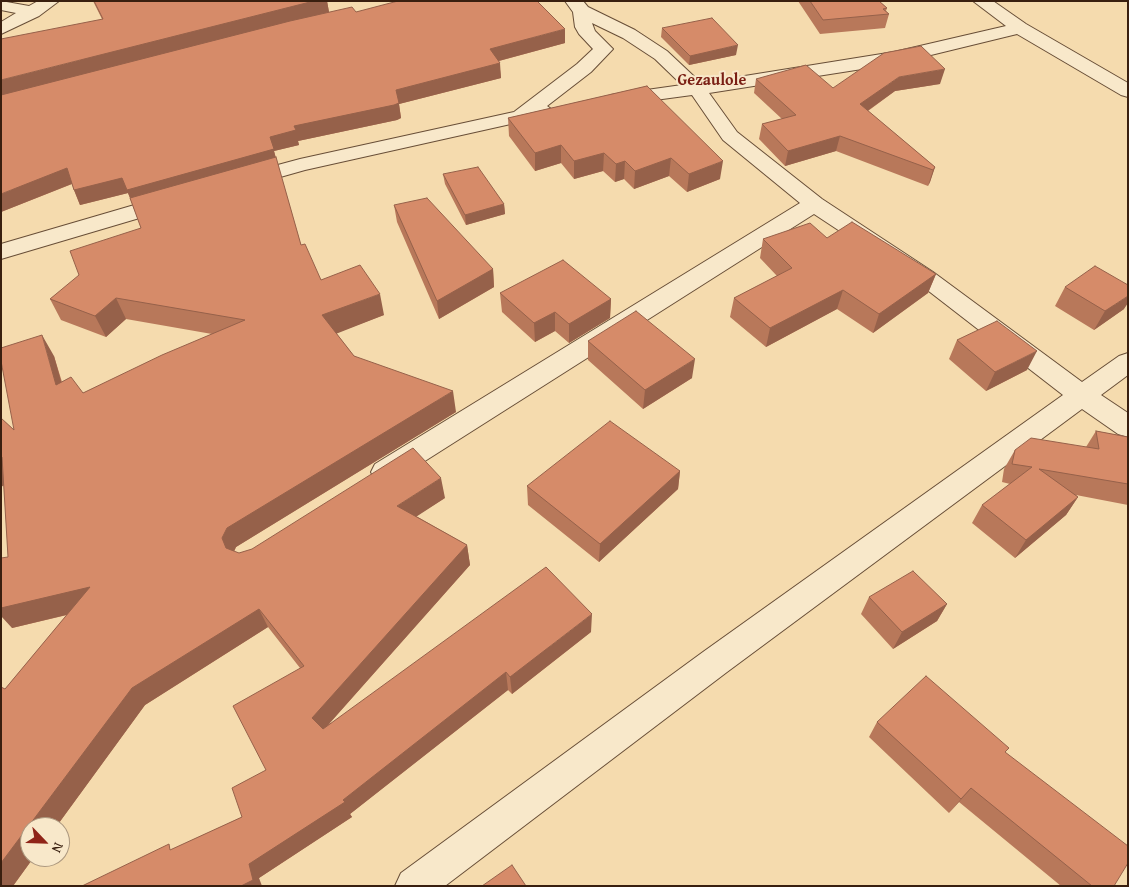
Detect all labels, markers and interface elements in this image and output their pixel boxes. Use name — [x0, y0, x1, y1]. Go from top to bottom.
district label: Gezaulole — [678, 71, 746, 91]
north arrow — [20, 817, 70, 867]
text: N — [47, 839, 69, 856]

